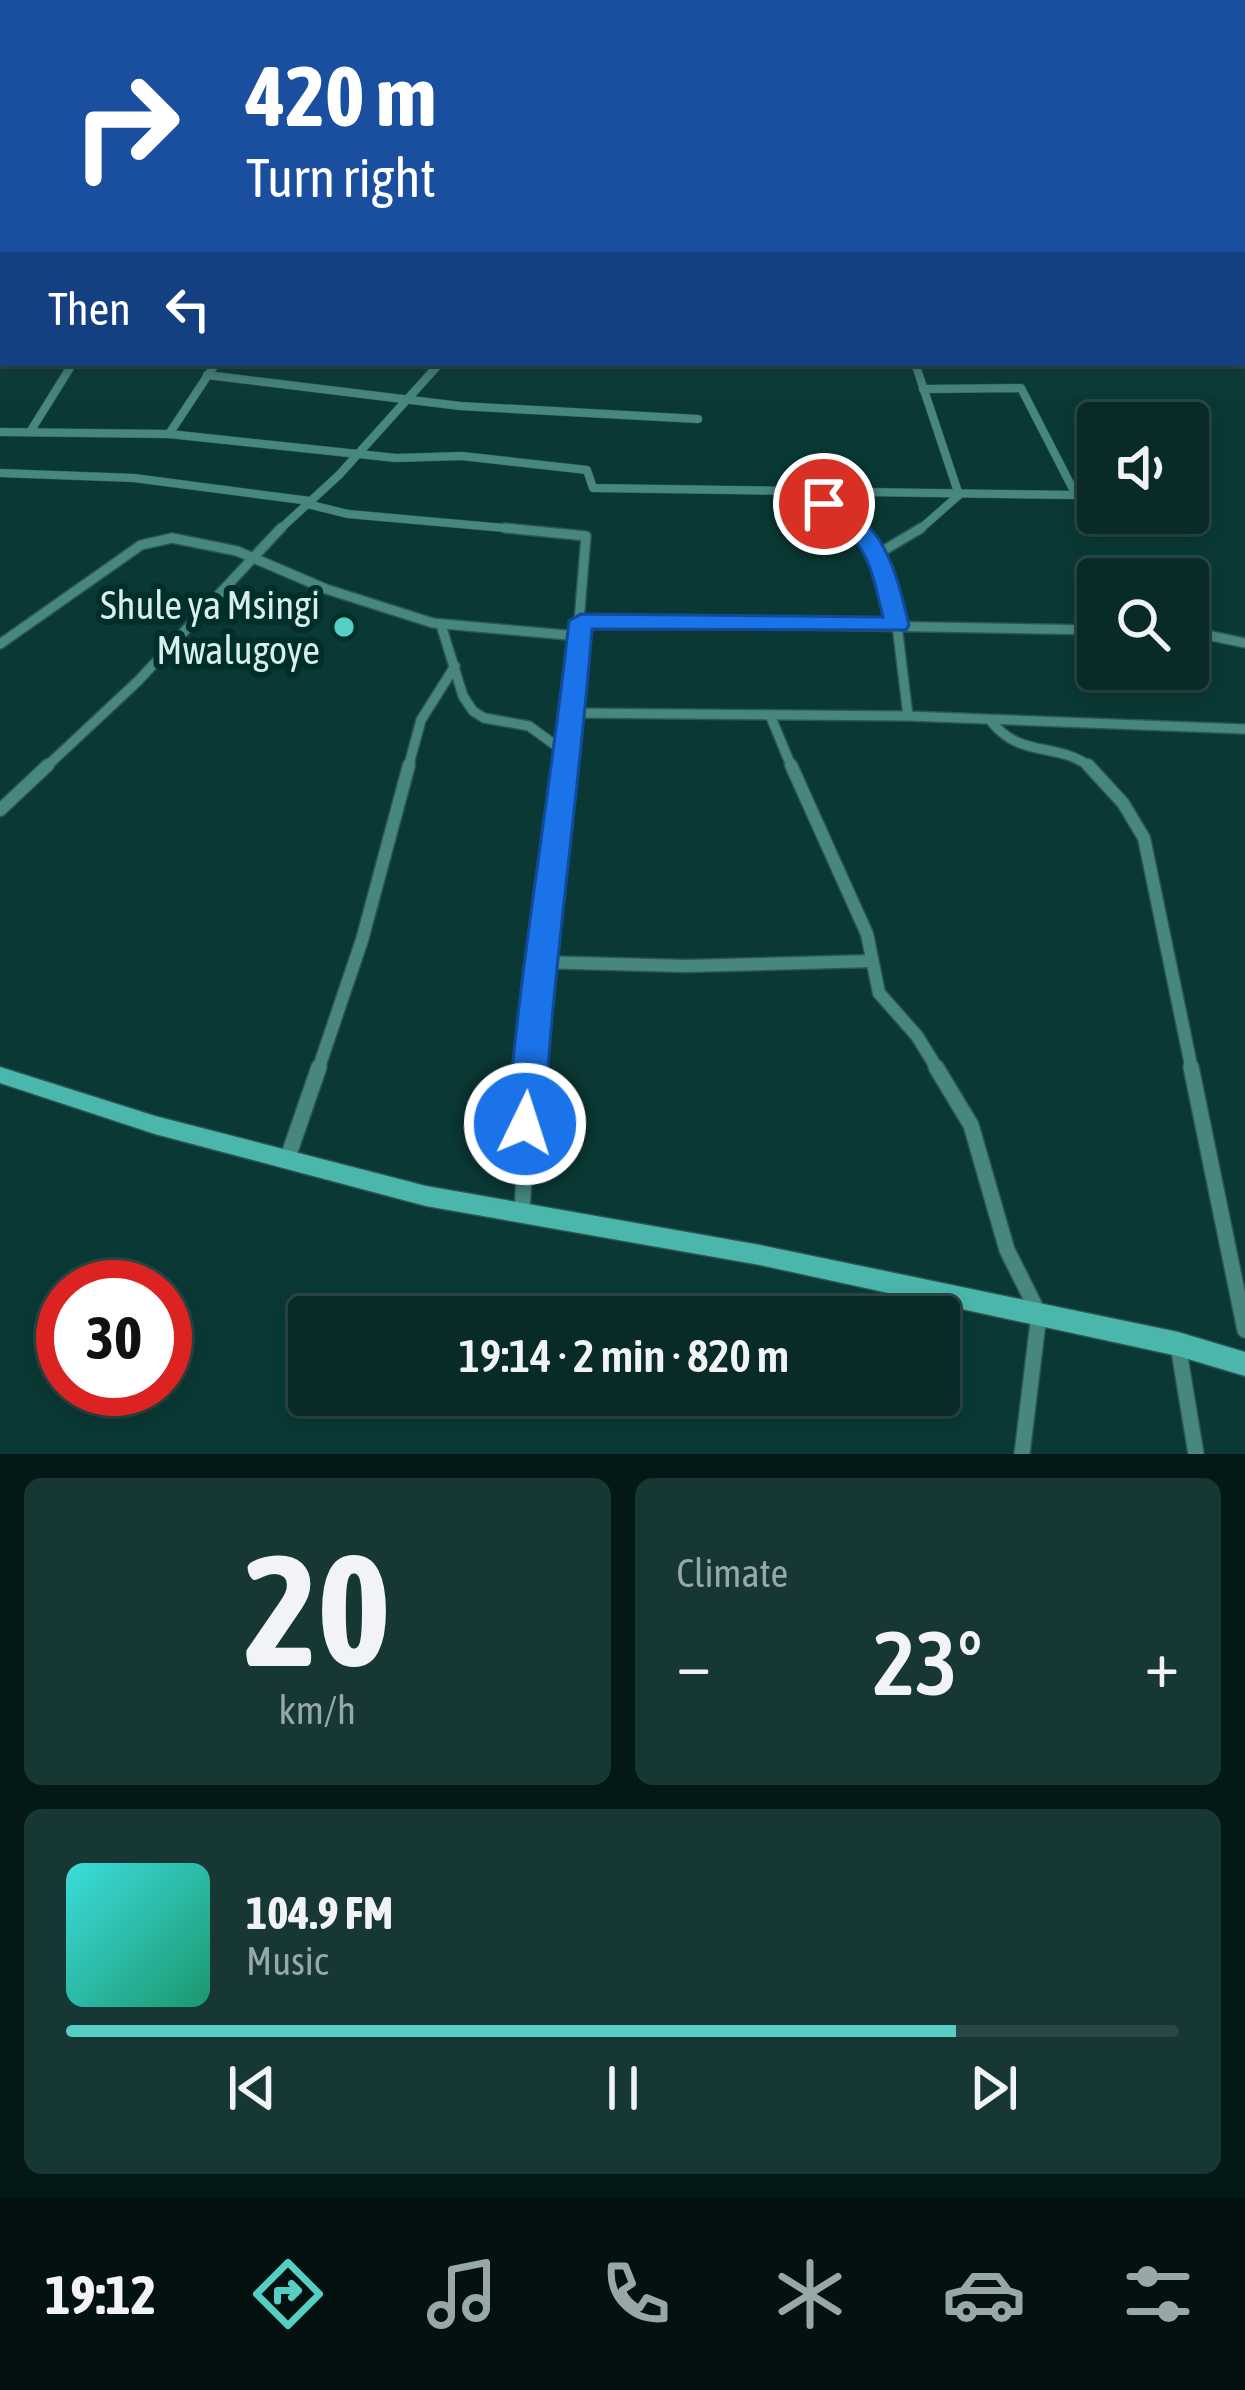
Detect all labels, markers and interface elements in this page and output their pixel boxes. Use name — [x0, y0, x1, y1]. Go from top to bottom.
icon: right — [48, 48, 204, 204]
text: 420 m — [246, 48, 436, 144]
text: Turn right — [246, 147, 436, 208]
icon: left — [155, 276, 221, 342]
text: Then — [48, 283, 131, 335]
map controls — [1077, 402, 1209, 690]
button: sound — [1077, 402, 1209, 534]
pin — [773, 453, 875, 555]
icon: arrive — [791, 471, 857, 537]
button: search — [1077, 558, 1209, 690]
place label: Shule ya Msingi Mwalugoye — [100, 583, 320, 672]
marker: Shule ya Msingi Mwalugoye — [331, 614, 357, 640]
position arrow — [462, 1061, 588, 1187]
speed limit sign: 30 — [36, 1260, 192, 1416]
text: 19:14 · 2 min · 820 m — [459, 1330, 789, 1382]
text: 20 — [244, 1520, 391, 1699]
text: Climate — [677, 1551, 788, 1595]
text: 23° — [873, 1611, 982, 1714]
text: − — [677, 1625, 711, 1701]
text: + — [1145, 1625, 1179, 1701]
text: km/h — [279, 1688, 356, 1732]
text: 104.9 FM — [246, 1887, 393, 1939]
text: Music — [246, 1939, 328, 1983]
icon: previous — [219, 2055, 285, 2121]
icon: pause — [590, 2055, 656, 2121]
icon: next — [961, 2055, 1027, 2121]
icon: directions — [246, 2252, 330, 2336]
icon: music — [420, 2252, 504, 2336]
icon: phone — [594, 2252, 678, 2336]
icon: climate — [768, 2252, 852, 2336]
icon: car — [942, 2252, 1026, 2336]
icon: filters — [1116, 2252, 1200, 2336]
text: 19:12 — [45, 2264, 156, 2325]

